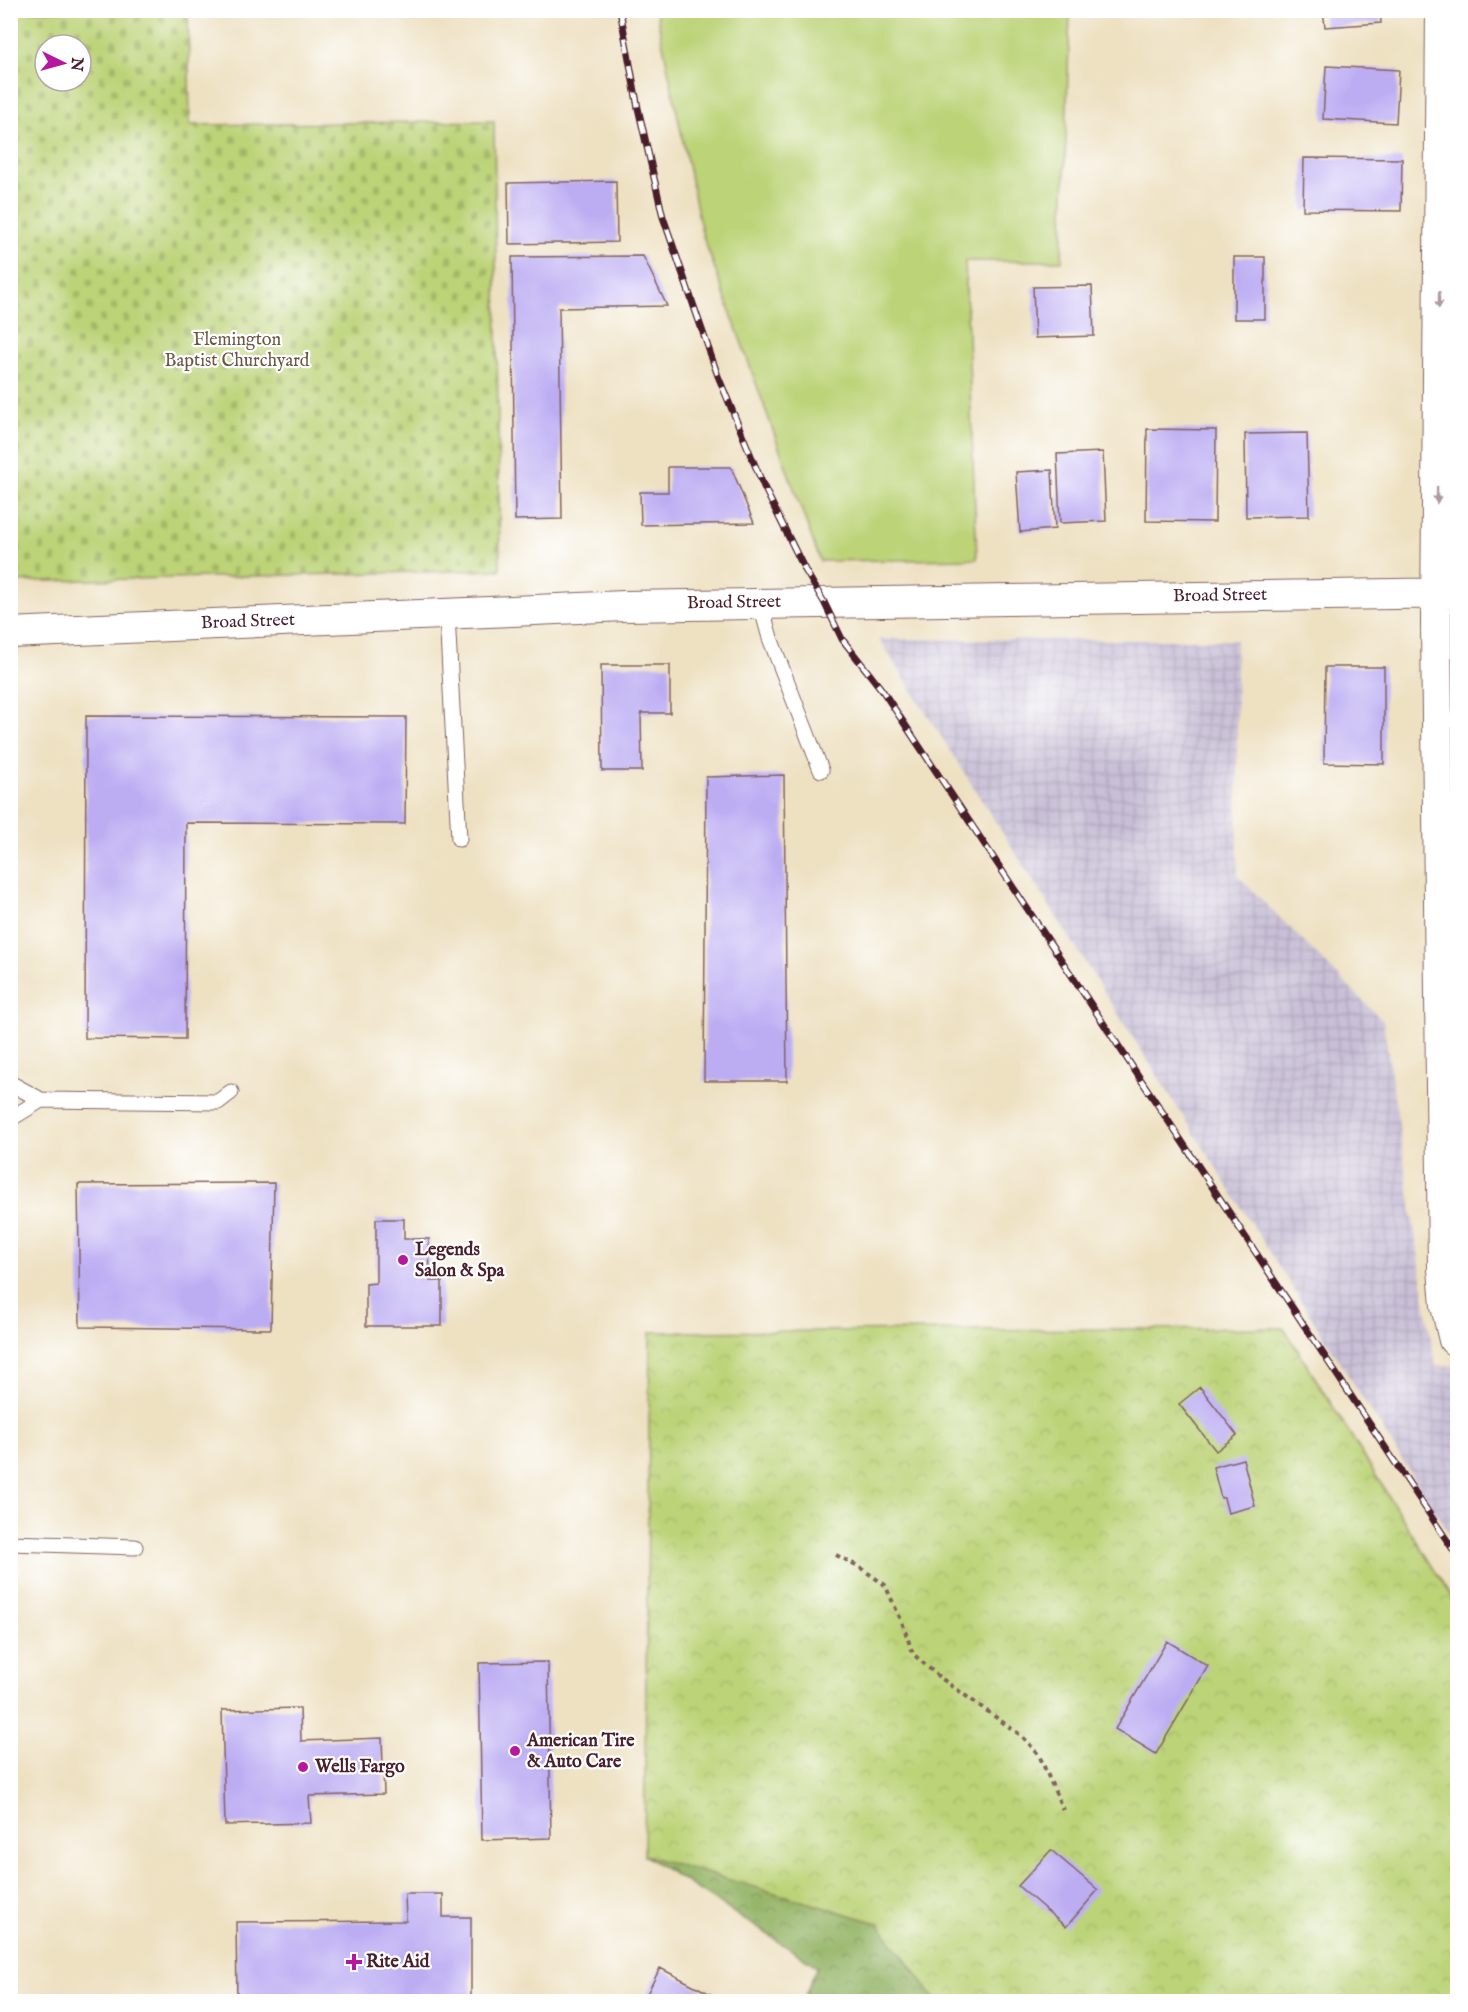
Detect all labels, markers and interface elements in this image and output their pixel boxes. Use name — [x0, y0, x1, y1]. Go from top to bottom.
north arrow — [33, 33, 93, 93]
text: N — [65, 55, 87, 72]
one-way arrow — [1434, 290, 1444, 309]
park label: Flemington Baptist Churchyard — [165, 329, 310, 373]
one-way arrow — [1432, 485, 1442, 504]
street label: Broad Street — [1173, 584, 1267, 608]
street label: Broad Street — [687, 591, 781, 615]
street label: Broad Street — [201, 609, 295, 635]
place label: Legends Salon & Spa — [415, 1239, 505, 1283]
marker: Legends Salon & Spa — [396, 1253, 410, 1267]
place label: American Tire & Auto Care — [526, 1730, 635, 1774]
marker: American Tire & Auto Care — [508, 1744, 522, 1758]
place label: Wells Fargo — [314, 1756, 405, 1779]
marker: Wells Fargo — [296, 1760, 310, 1774]
place label: Rite Aid — [366, 1951, 430, 1974]
marker: Rite Aid — [347, 1955, 361, 1969]

